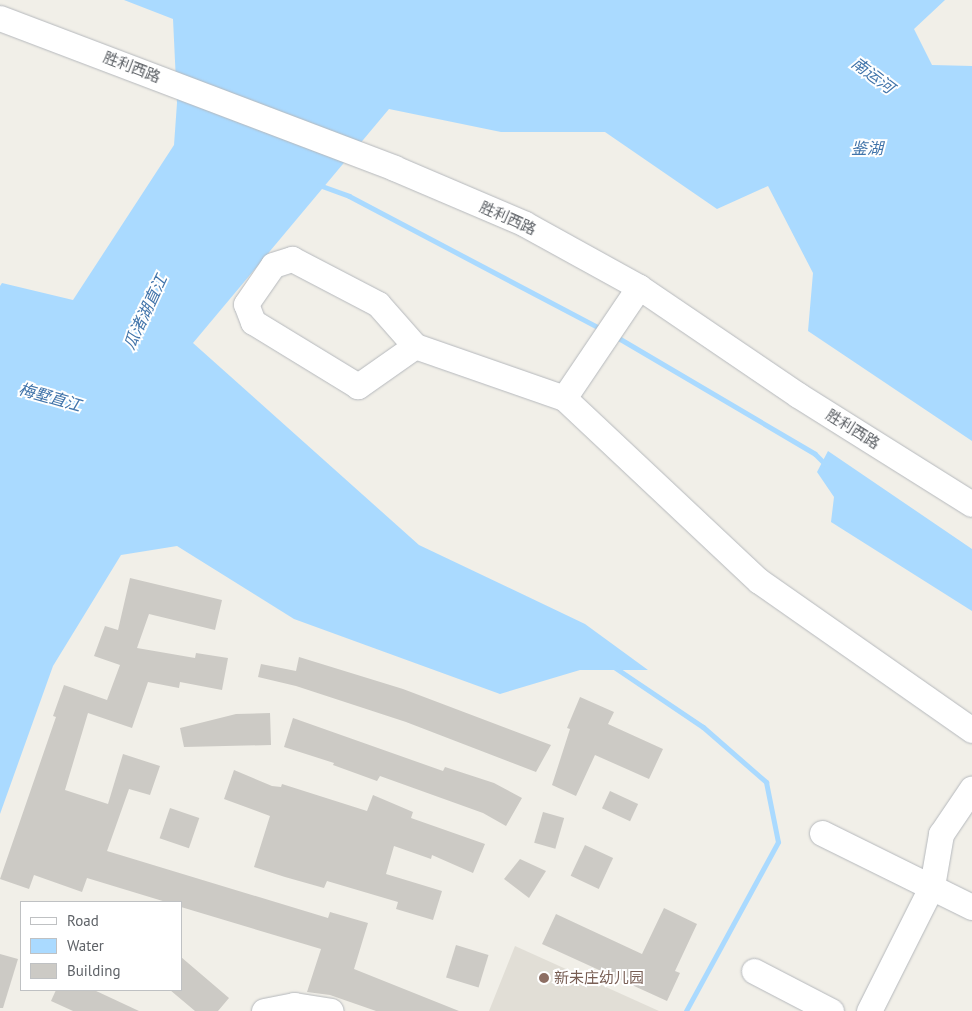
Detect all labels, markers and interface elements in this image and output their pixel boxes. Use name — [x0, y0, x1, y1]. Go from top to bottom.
street label: 胜利西路 — [101, 48, 163, 86]
water label: 南运河 — [848, 53, 898, 97]
water label: 鉴湖 — [851, 138, 883, 158]
street label: 胜利西路 — [477, 198, 539, 238]
water label: 瓜渚湖直江 — [119, 272, 171, 352]
water label: 梅墅直江 — [17, 379, 83, 415]
street label: 胜利西路 — [823, 405, 883, 453]
legend — [20, 901, 182, 991]
text: Road — [67, 911, 99, 930]
text: Water — [67, 936, 104, 955]
text: Building — [67, 961, 121, 980]
place label: 新未庄幼儿园 — [554, 969, 644, 987]
marker: 新未庄幼儿园 — [538, 972, 550, 984]

